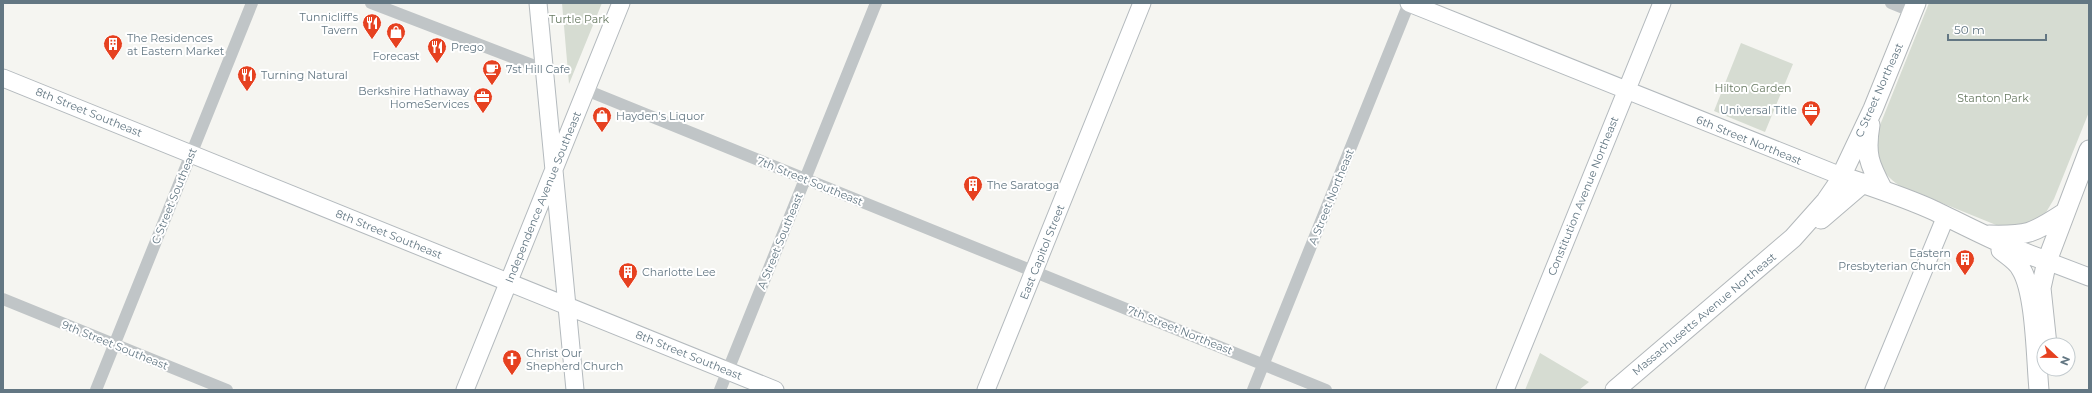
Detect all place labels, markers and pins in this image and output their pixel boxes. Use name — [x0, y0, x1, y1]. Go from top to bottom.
place label: Tunnicliff's Tavern — [300, 10, 359, 37]
restaurant icon: Tunnicliff's Tavern — [361, 12, 383, 40]
shop icon: Forecast — [385, 21, 407, 49]
place label: The Residences at Eastern Market — [127, 31, 225, 58]
building icon: The Residences at Eastern Market — [102, 33, 124, 61]
restaurant icon: Prego — [426, 36, 448, 64]
place label: Prego — [451, 40, 484, 54]
place label: Forecast — [372, 49, 420, 63]
cafe icon: 7st Hill Cafe — [481, 58, 503, 86]
place label: 7st Hill Cafe — [506, 62, 570, 76]
restaurant icon: Turning Natural — [236, 64, 258, 92]
place label: Turning Natural — [261, 68, 348, 82]
place label: Berkshire Hathaway HomeServices — [358, 84, 470, 111]
office icon: Berkshire Hathaway HomeServices — [472, 86, 494, 114]
office icon: Universal Title — [1800, 99, 1822, 127]
place label: Universal Title — [1720, 103, 1797, 117]
shop icon: Hayden's Liquor — [591, 105, 613, 133]
place label: Hayden's Liquor — [616, 109, 705, 123]
building icon: The Saratoga — [962, 174, 984, 202]
place label: The Saratoga — [987, 178, 1059, 192]
place label: Eastern Presbyterian Church — [1838, 246, 1951, 273]
building icon: Eastern Presbyterian Church — [1954, 248, 1976, 276]
building icon: Charlotte Lee — [617, 261, 639, 289]
place label: Charlotte Lee — [642, 265, 716, 279]
place label: Christ Our Shepherd Church — [526, 346, 623, 373]
church icon: Christ Our Shepherd Church — [501, 348, 523, 376]

